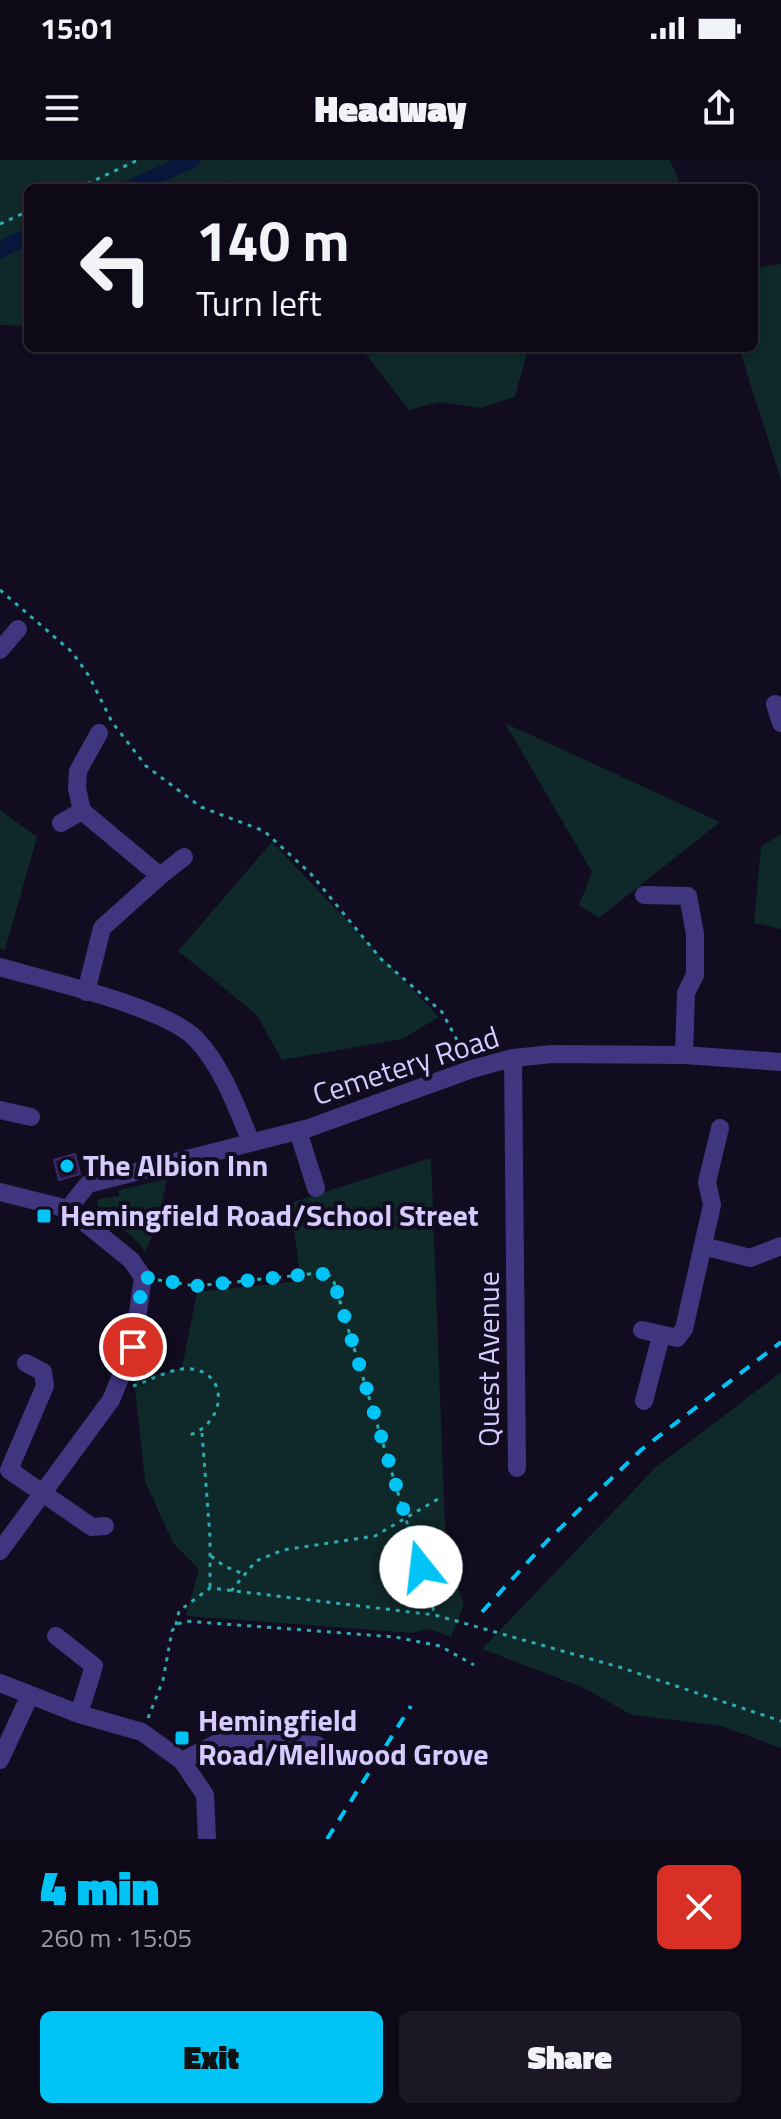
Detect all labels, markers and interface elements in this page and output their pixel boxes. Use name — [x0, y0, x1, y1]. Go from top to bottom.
text: 15:01 — [40, 5, 115, 51]
text: Headway — [315, 81, 466, 136]
icon: menu — [40, 86, 84, 130]
icon: share — [697, 86, 741, 130]
text: 140 m — [196, 198, 349, 283]
icon: left — [64, 216, 168, 320]
text: Turn left — [196, 275, 322, 330]
street label: Cemetery Road — [307, 1013, 505, 1117]
place label: The Albion Inn — [83, 1142, 268, 1188]
marker: The Albion Inn — [58, 1157, 76, 1175]
place label: Hemingfield Road/School Street — [60, 1192, 479, 1238]
marker: Hemingfield Road/School Street — [35, 1207, 53, 1225]
street label: Quest Avenue — [465, 1271, 511, 1447]
pin — [99, 1313, 167, 1381]
icon: arrive — [111, 1325, 155, 1369]
position arrow — [379, 1525, 463, 1609]
place label: Hemingfield Road/Mellwood Grove — [198, 1697, 489, 1777]
marker: Hemingfield Road/Mellwood Grove — [173, 1729, 191, 1747]
text: 4 min — [40, 1851, 159, 1924]
button: close — [657, 1865, 741, 1949]
text: 260 m · 15:05 — [40, 1918, 192, 1957]
button: Exit — [40, 2011, 383, 2103]
button: Share — [399, 2011, 741, 2103]

